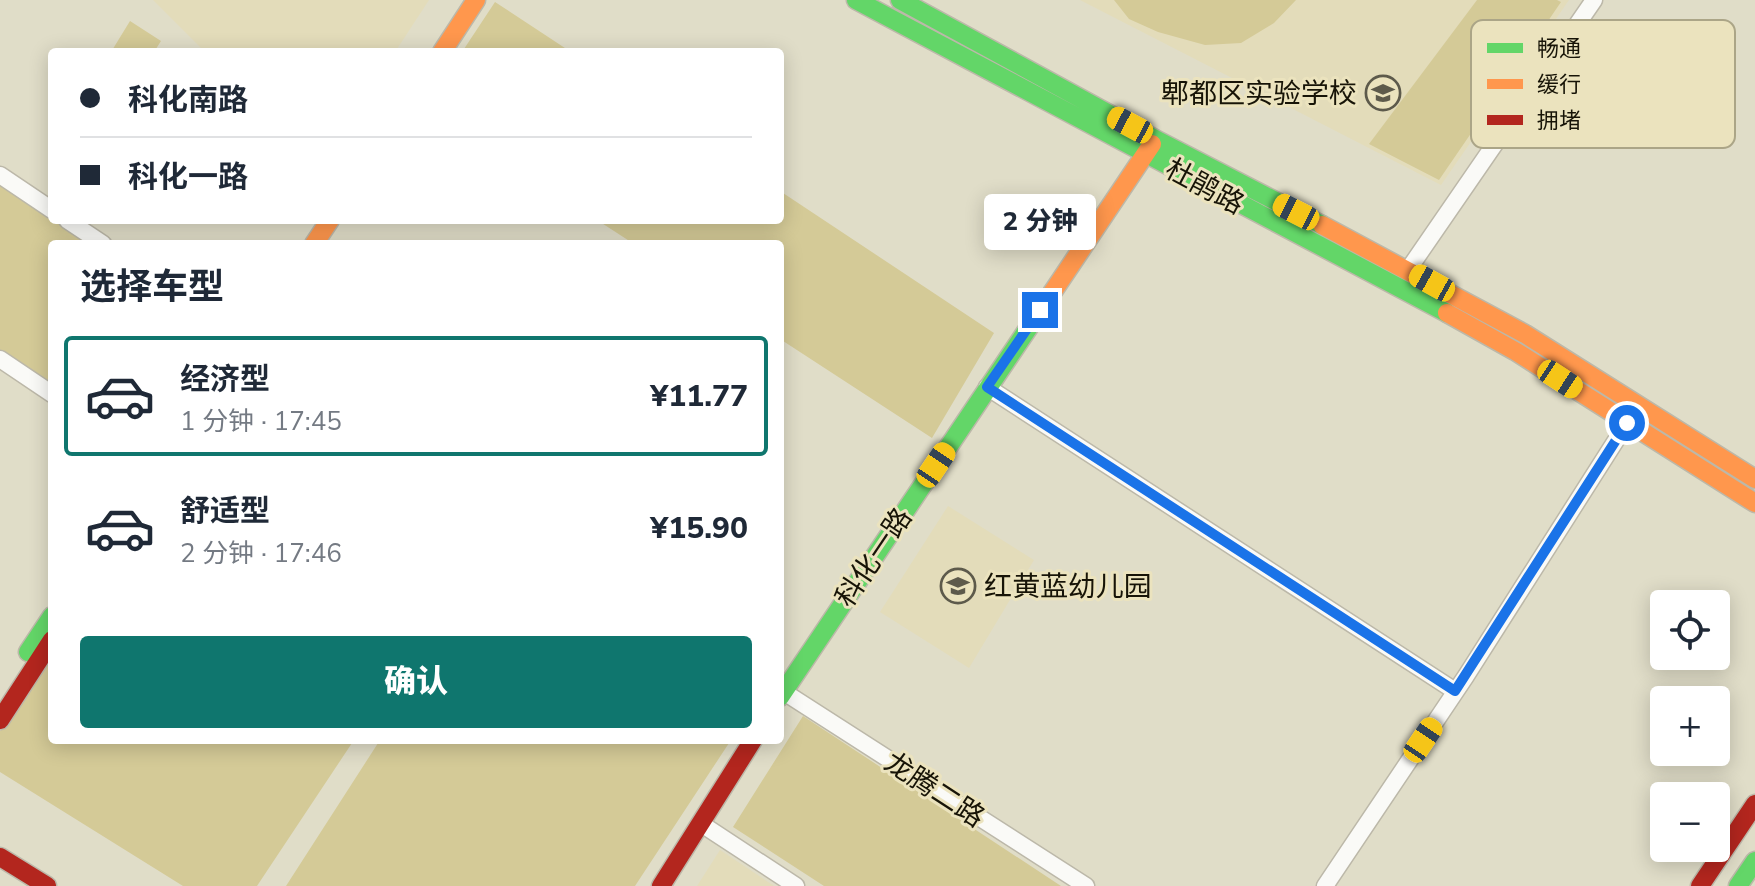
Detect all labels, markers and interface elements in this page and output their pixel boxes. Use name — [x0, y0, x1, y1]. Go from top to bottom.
legend — [1471, 20, 1735, 148]
text: 畅通 — [1537, 34, 1581, 64]
text: 缓行 — [1537, 70, 1581, 100]
school or university icon: 郫都区实验学校 — [1364, 74, 1402, 112]
place label: 郫都区实验学校 — [1161, 75, 1357, 113]
text: 科化南路 — [128, 80, 248, 121]
car — [1103, 103, 1157, 147]
text: 拥堵 — [1537, 106, 1581, 136]
street label: 杜鹃路 — [1159, 150, 1251, 223]
text: 科化一路 — [128, 157, 248, 198]
car — [1269, 190, 1323, 234]
callout: 2 分钟 — [984, 194, 1096, 250]
text: 2 分钟 — [1003, 204, 1077, 239]
car — [1405, 261, 1459, 305]
text: 选择车型 — [80, 263, 224, 312]
route end — [1022, 292, 1058, 328]
car — [1533, 356, 1587, 402]
text: 经济型 — [180, 359, 270, 400]
icon: car — [84, 360, 156, 432]
text: ¥11.77 — [650, 376, 748, 417]
text: 1 分钟 · 17:45 — [180, 404, 342, 439]
route start — [1609, 405, 1645, 441]
car — [913, 438, 959, 492]
text: 舒适型 — [180, 491, 270, 532]
icon: car — [84, 492, 156, 564]
street label: 科化一路 — [827, 501, 921, 615]
text: ¥15.90 — [650, 508, 748, 549]
text: 2 分钟 · 17:46 — [180, 536, 342, 571]
school or university icon: 红黄蓝幼儿园 — [939, 567, 977, 605]
place label: 红黄蓝幼儿园 — [984, 568, 1152, 606]
map controls — [1650, 590, 1730, 862]
button: locate — [1650, 590, 1730, 670]
button: 确认 — [80, 636, 752, 728]
button: + — [1650, 686, 1730, 766]
car — [1400, 713, 1446, 767]
street label: 龙腾二路 — [877, 743, 992, 836]
button: − — [1650, 782, 1730, 862]

